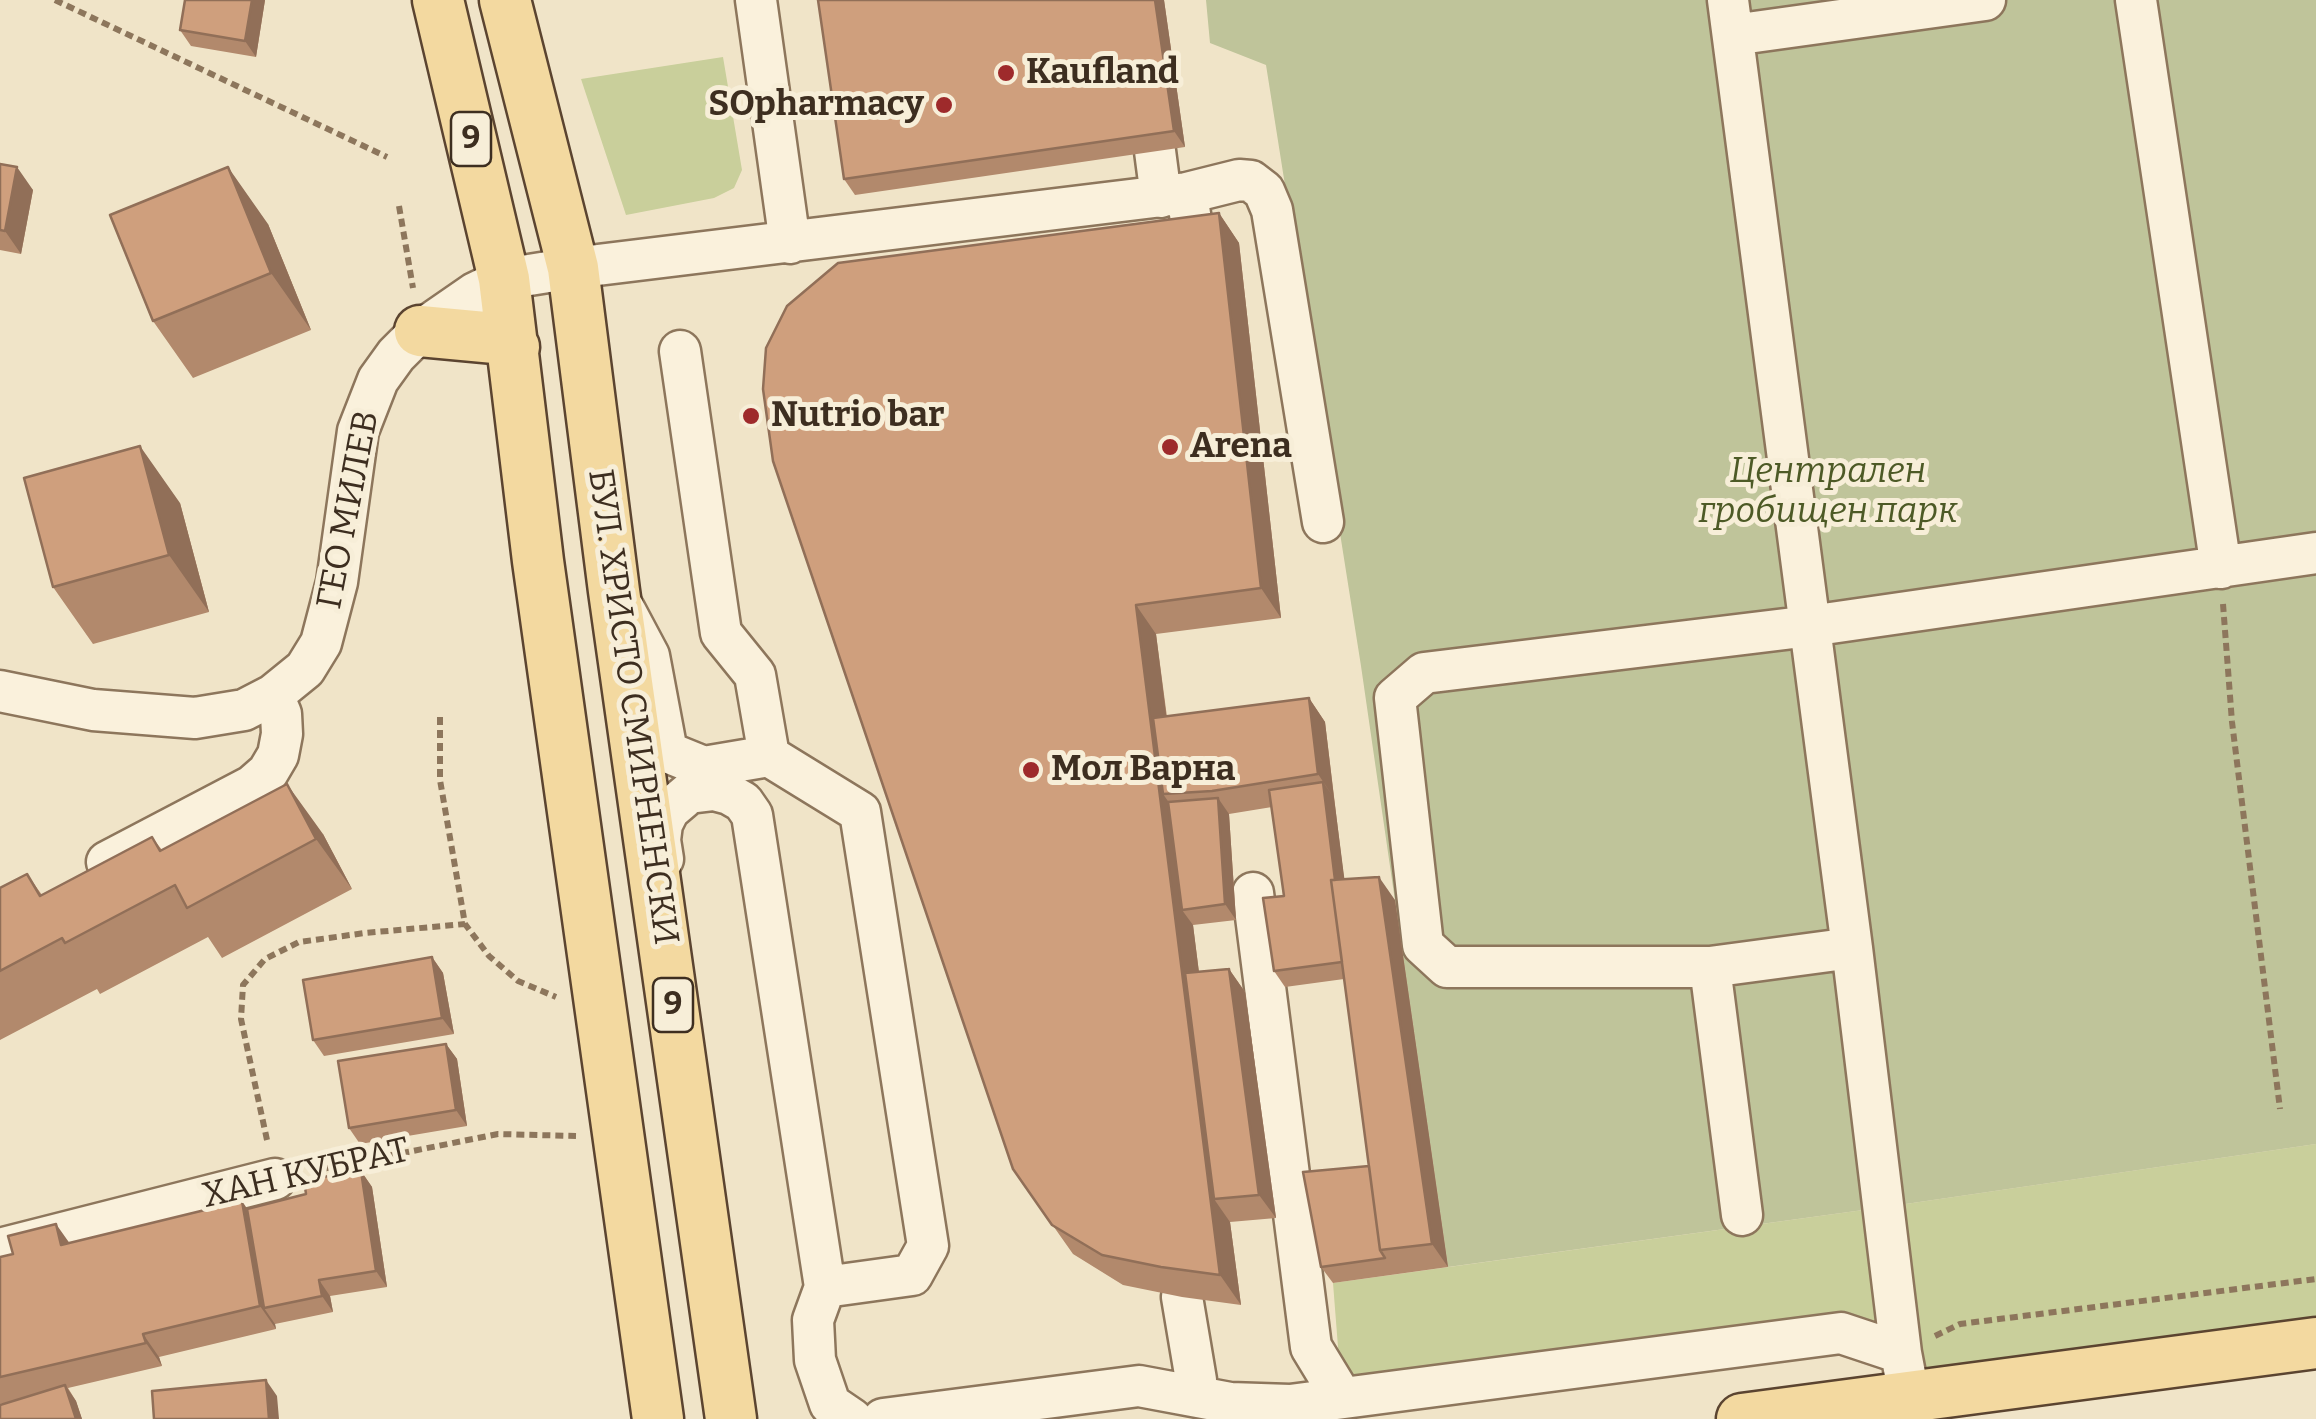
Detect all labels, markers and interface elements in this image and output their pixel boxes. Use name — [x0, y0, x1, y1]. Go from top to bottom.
place label: Kaufland — [1026, 52, 1179, 94]
marker: Kaufland — [995, 62, 1017, 84]
place label: SOpharmacy — [708, 84, 924, 126]
marker: SOpharmacy — [933, 94, 955, 116]
road number: 9 — [451, 112, 491, 166]
place label: Nutrio bar — [771, 395, 945, 437]
marker: Nutrio bar — [740, 405, 762, 427]
street label: ГЕО МИЛЕВ — [309, 407, 389, 613]
place label: Arena — [1190, 426, 1292, 468]
marker: Arena — [1159, 436, 1181, 458]
park label: Централен гробищен парк — [1698, 451, 1958, 533]
street label: БУЛ. ХРИСТО СМИРНЕНСКИ — [578, 467, 686, 947]
place label: Мол Варна — [1051, 749, 1235, 791]
marker: Мол Варна — [1020, 759, 1042, 781]
road number: 9 — [653, 978, 693, 1032]
street label: ХАН КУБРАТ — [199, 1130, 413, 1218]

